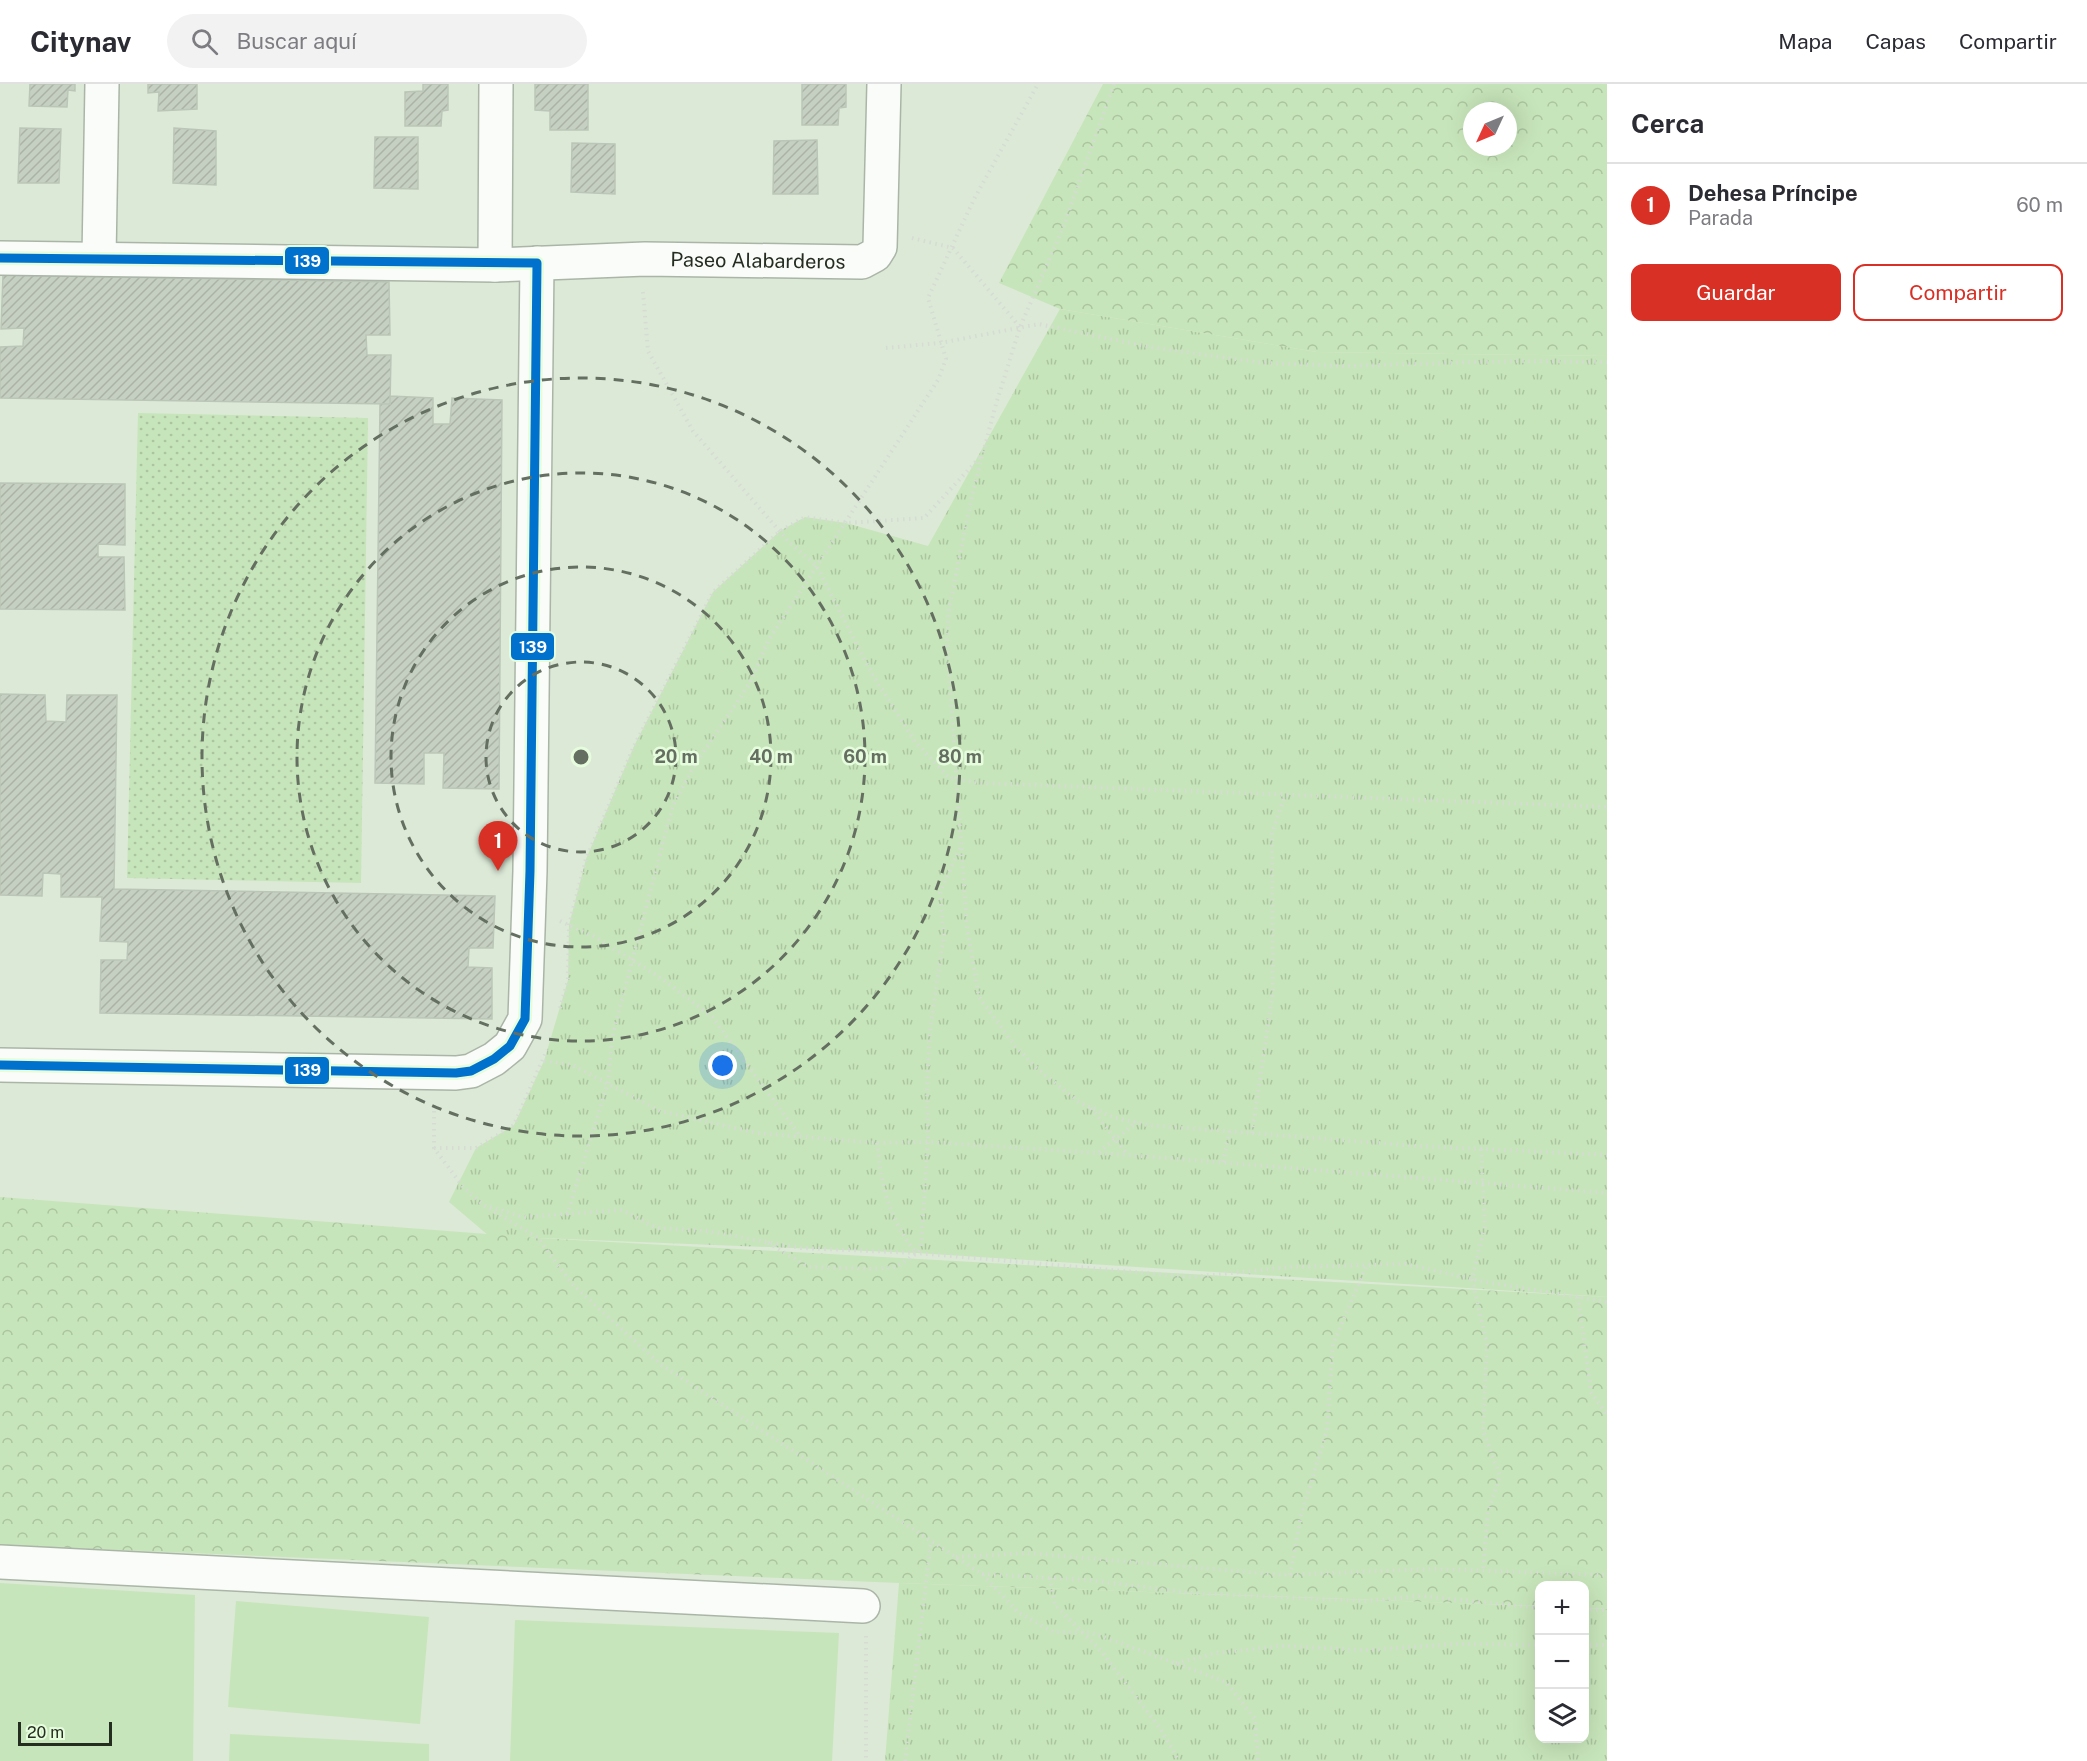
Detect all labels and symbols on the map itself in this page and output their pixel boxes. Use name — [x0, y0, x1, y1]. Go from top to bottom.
north arrow — [1463, 102, 1517, 156]
line badge: 139 — [284, 246, 330, 275]
street label: Paseo Alabarderos — [670, 247, 846, 274]
text: 139 — [293, 252, 321, 271]
line badge: 139 — [510, 632, 555, 661]
text: 139 — [519, 638, 547, 657]
text: 20 m — [654, 746, 698, 767]
text: 40 m — [749, 746, 793, 767]
text: 60 m — [843, 746, 887, 767]
text: 80 m — [938, 746, 982, 767]
centre of rings — [571, 747, 591, 767]
pin: 1 — [478, 822, 518, 871]
your location — [708, 1051, 737, 1080]
line badge: 139 — [284, 1056, 330, 1085]
text: 139 — [293, 1061, 321, 1080]
scale bar — [18, 1719, 112, 1746]

